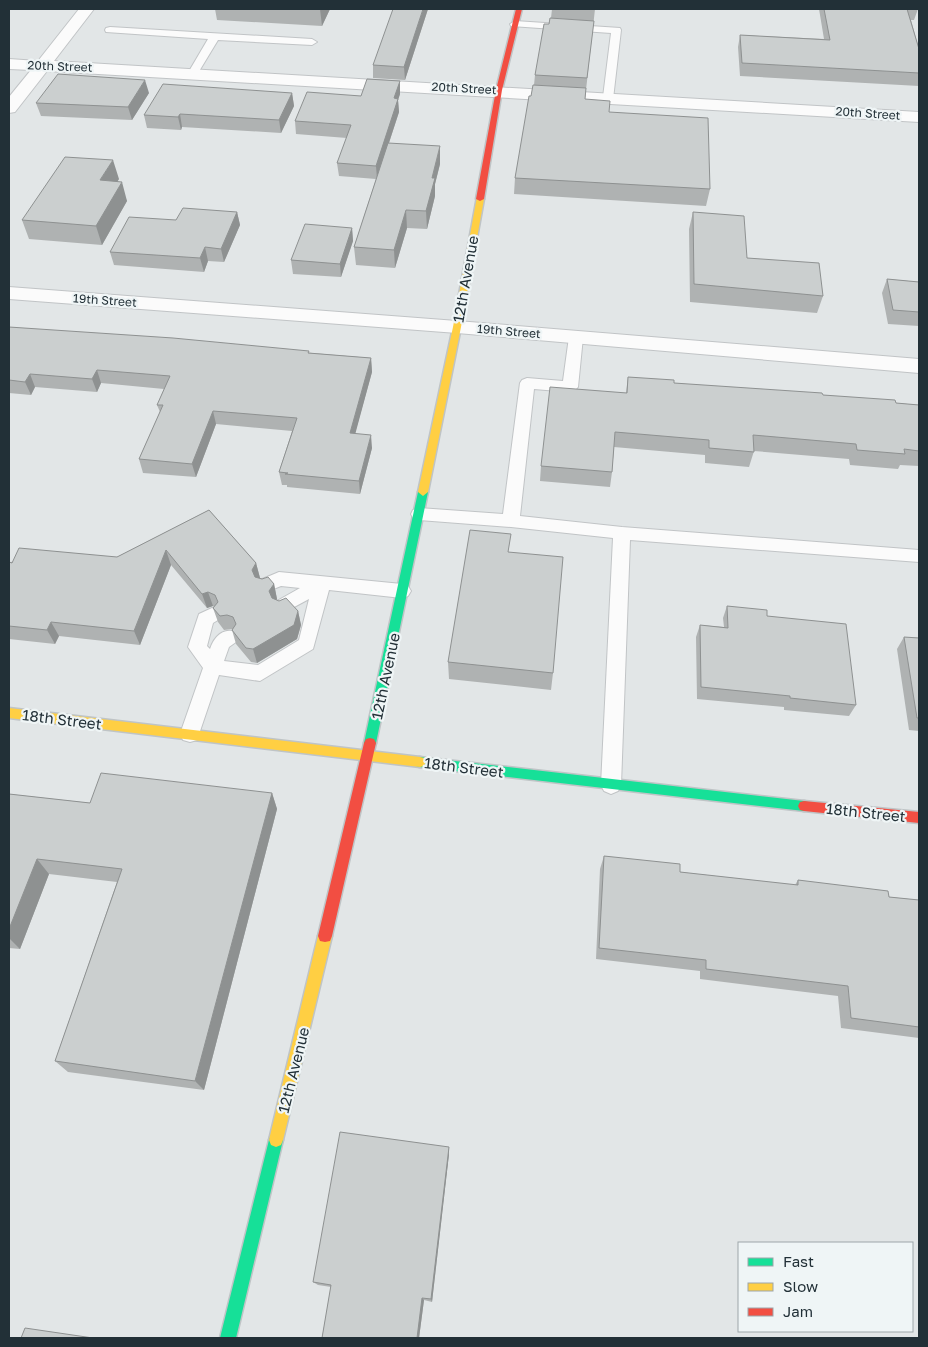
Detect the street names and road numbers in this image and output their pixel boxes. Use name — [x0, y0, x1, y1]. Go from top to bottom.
street label: 20th Street — [27, 57, 93, 75]
street label: 20th Street — [431, 79, 497, 97]
street label: 20th Street — [835, 103, 901, 123]
street label: 12th Avenue — [449, 234, 482, 324]
street label: 19th Street — [73, 290, 138, 310]
street label: 19th Street — [477, 321, 542, 341]
street label: 12th Avenue — [367, 631, 403, 721]
street label: 18th Street — [21, 705, 103, 733]
street label: 18th Street — [423, 753, 505, 781]
street label: 18th Street — [825, 799, 907, 825]
street label: 12th Avenue — [274, 1025, 312, 1115]

